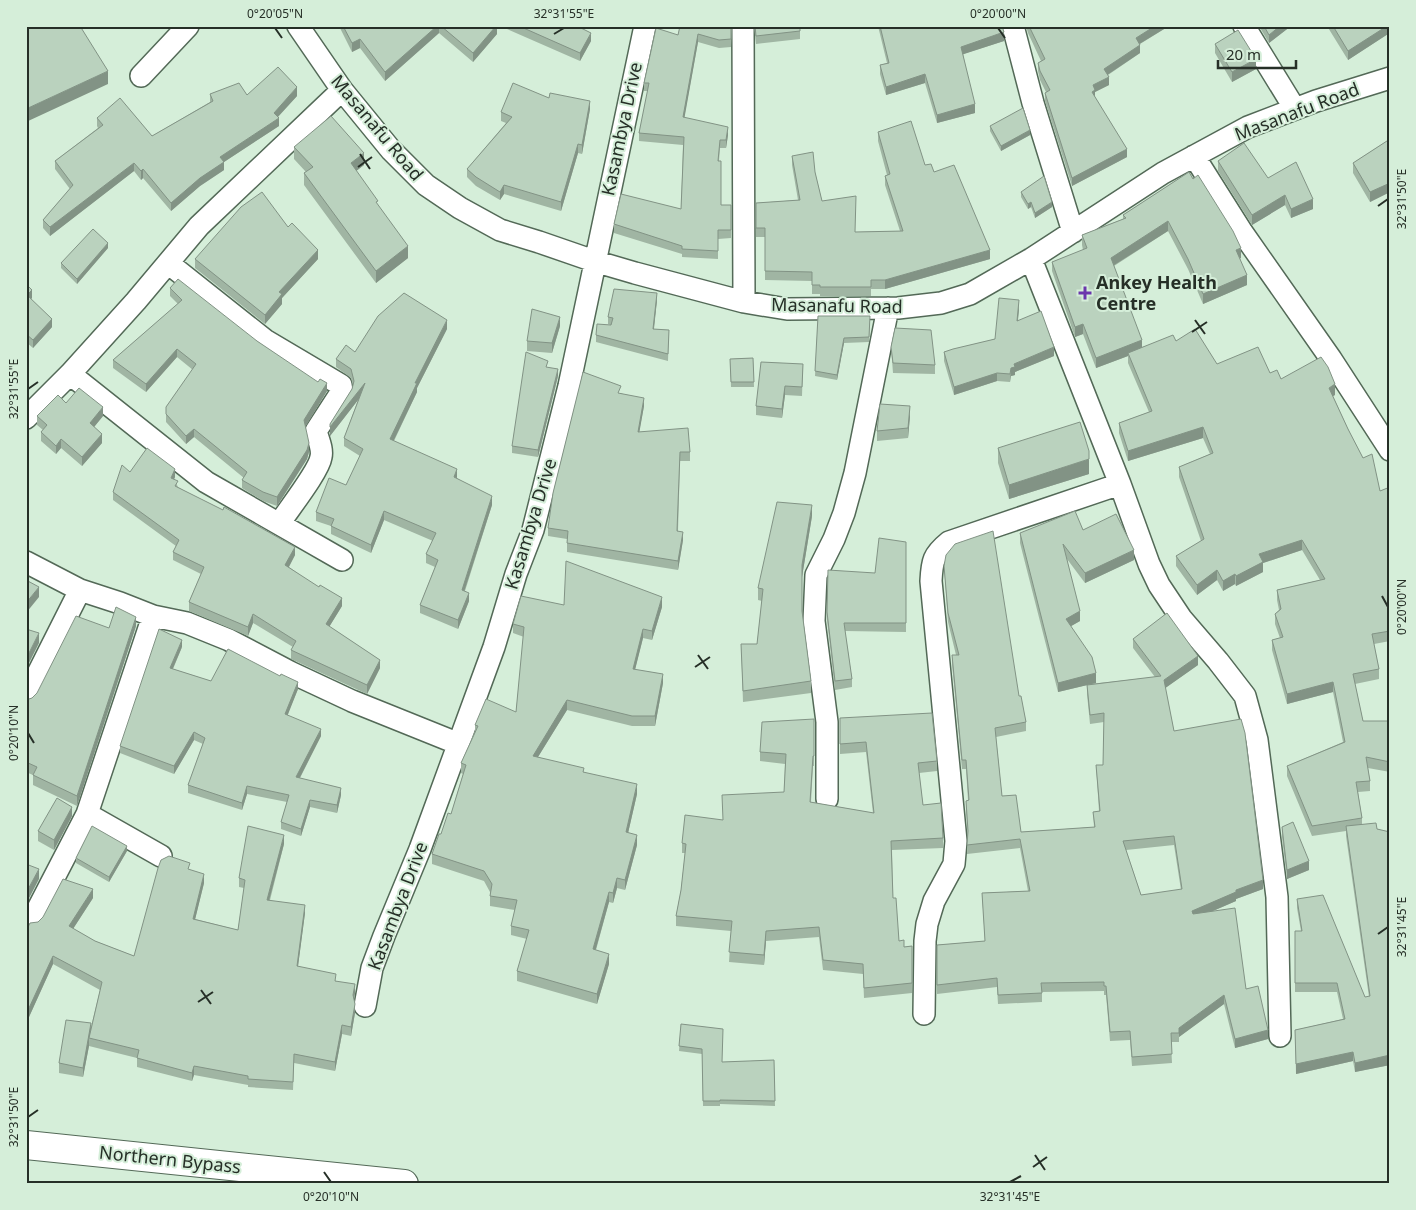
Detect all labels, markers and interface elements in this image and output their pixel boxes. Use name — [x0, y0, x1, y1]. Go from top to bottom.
text: 0°20'05"N — [247, 5, 303, 22]
text: 32°31'55"E — [534, 5, 594, 22]
text: 0°20'00"N — [970, 5, 1026, 22]
scale bar — [1218, 38, 1296, 70]
text: 20 m — [1226, 44, 1261, 64]
street label: Kasambya Drive — [595, 60, 647, 198]
street label: Masanafu Road — [326, 69, 429, 185]
street label: Masanafu Road — [1231, 76, 1362, 146]
text: 32°31'50"E — [1393, 169, 1410, 229]
place label: Ankey Health Centre — [1096, 270, 1217, 315]
marker: Ankey Health Centre — [1078, 286, 1092, 300]
street label: Masanafu Road — [771, 292, 903, 318]
text: 32°31'55"E — [5, 359, 22, 419]
street label: Kasambya Drive — [499, 455, 561, 592]
text: 0°20'00"N — [1393, 579, 1410, 635]
text: 0°20'10"N — [5, 705, 22, 761]
street label: Kasambya Drive — [361, 838, 433, 973]
text: 32°31'45"E — [1393, 897, 1410, 957]
text: 32°31'50"E — [5, 1087, 22, 1147]
street label: Northern Bypass — [98, 1140, 242, 1178]
text: 0°20'10"N — [303, 1188, 359, 1205]
text: 32°31'45"E — [980, 1188, 1040, 1205]

